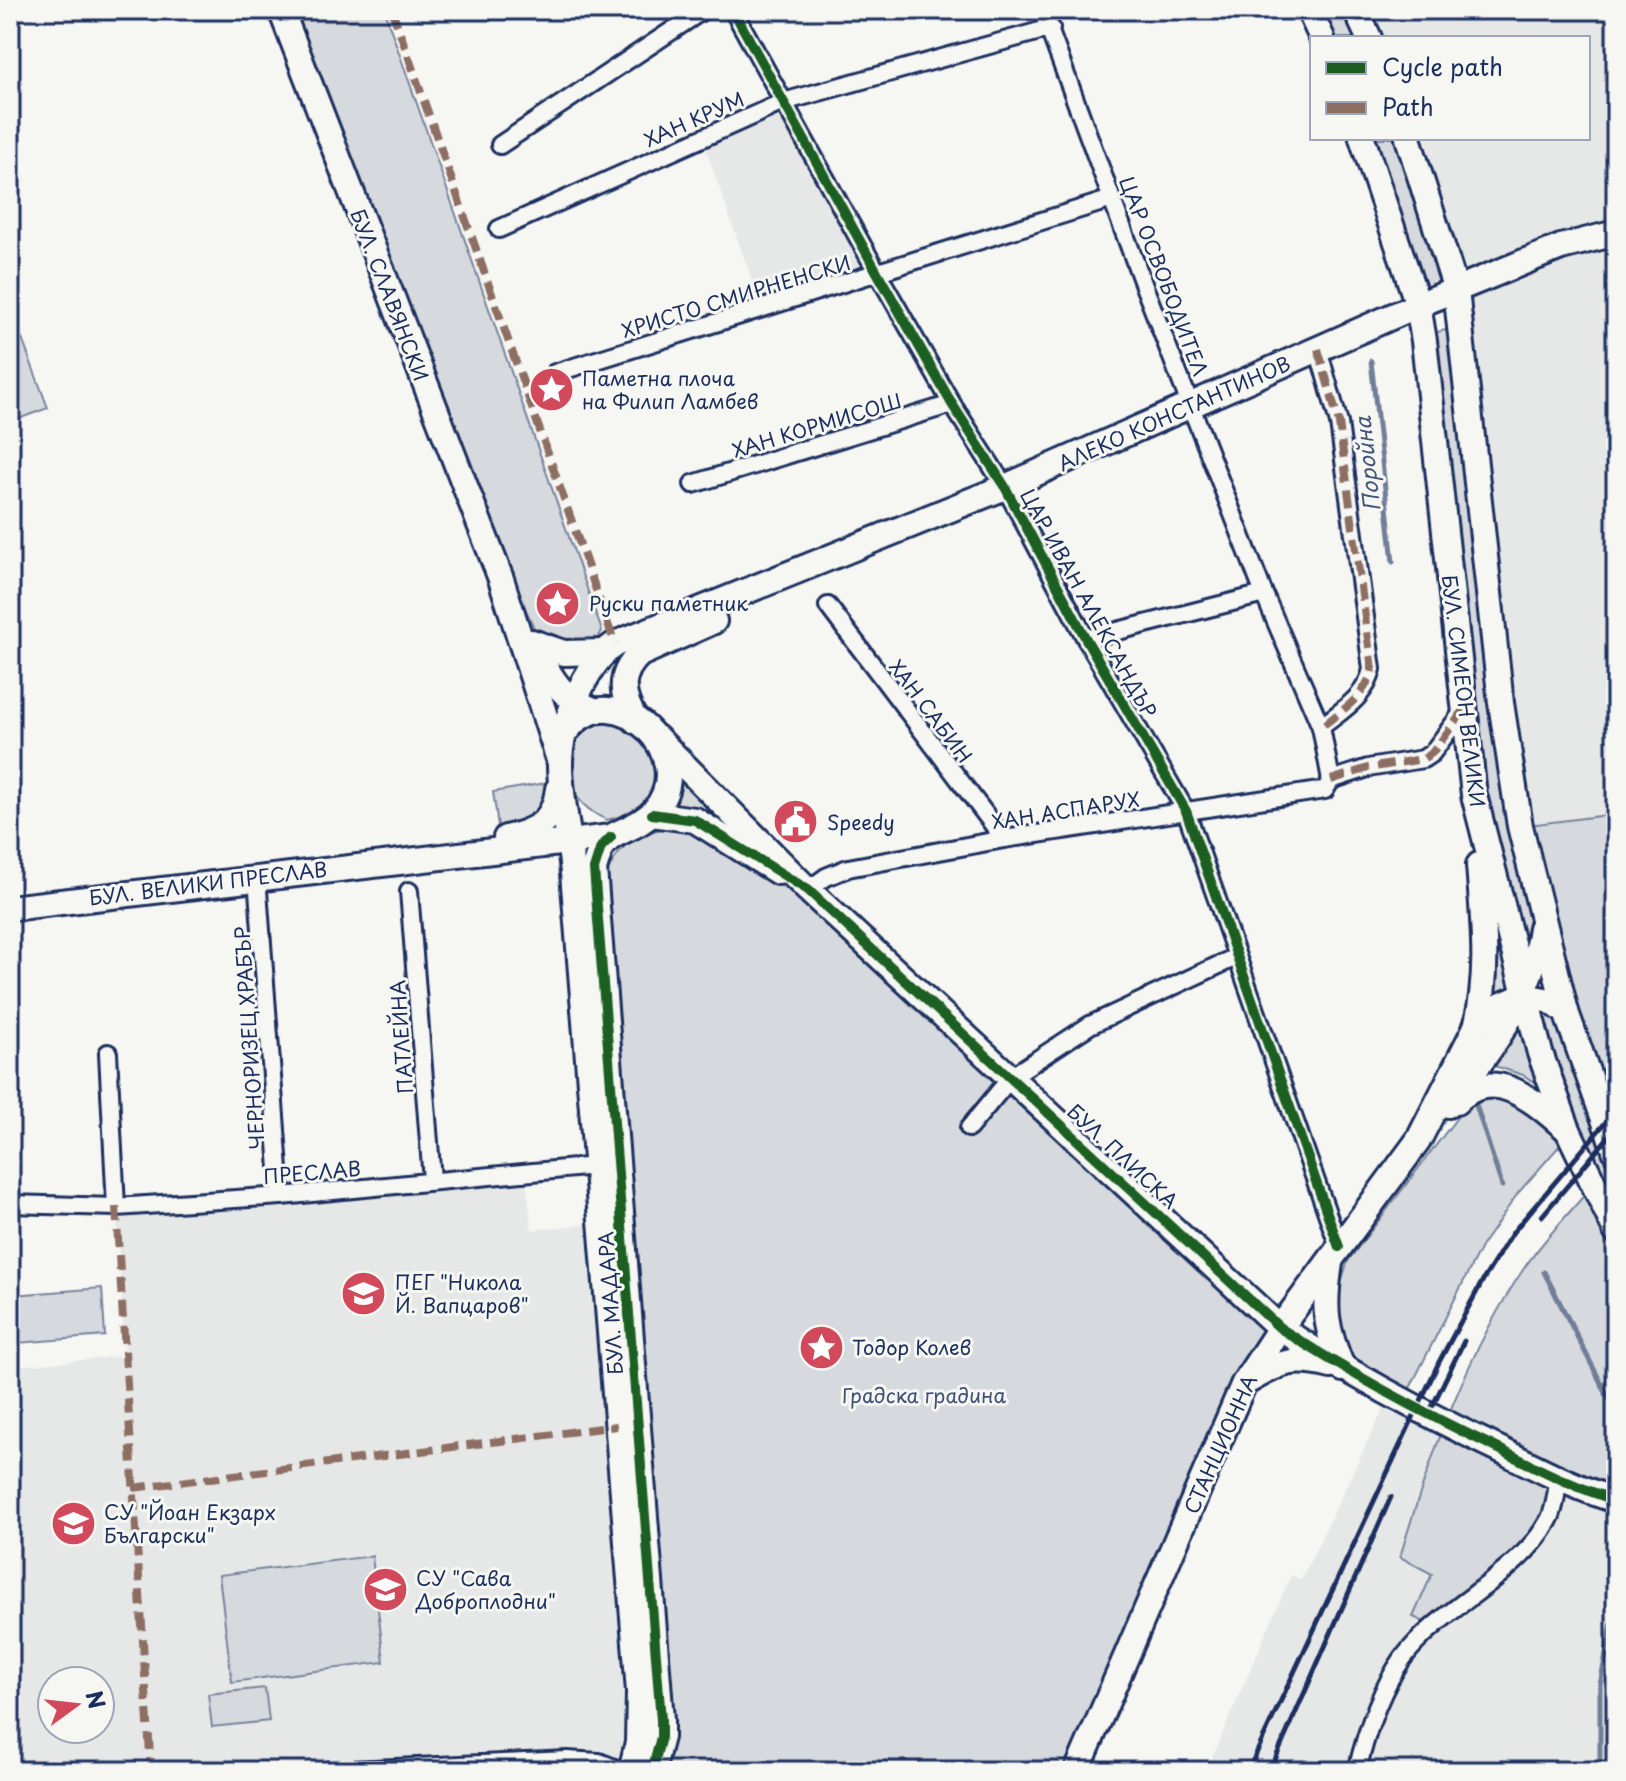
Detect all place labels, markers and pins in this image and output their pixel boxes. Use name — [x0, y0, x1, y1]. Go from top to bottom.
place label: Паметна плоча на Филип Ламбев — [582, 363, 758, 416]
place icon: Паметна плоча на Филип Ламбев — [527, 366, 575, 414]
place icon: Руски паметник — [534, 579, 582, 627]
place label: Руски паметник — [589, 588, 748, 618]
public building icon: Speedy — [772, 798, 820, 846]
place label: Speedy — [827, 807, 895, 837]
place label: ПЕГ "Никола Й. Вапцаров" — [395, 1267, 529, 1320]
school or university icon: ПЕГ "Никола Й. Вапцаров" — [340, 1269, 388, 1317]
place icon: Тодор Колев — [797, 1323, 845, 1371]
place label: Тодор Колев — [852, 1332, 971, 1362]
place label: СУ "Йоан Екзарх Български" — [104, 1497, 276, 1550]
school or university icon: СУ "Йоан Екзарх Български" — [49, 1500, 97, 1548]
place label: СУ "Сава Доброплодни" — [415, 1563, 556, 1616]
school or university icon: СУ "Сава Доброплодни" — [361, 1566, 409, 1614]

